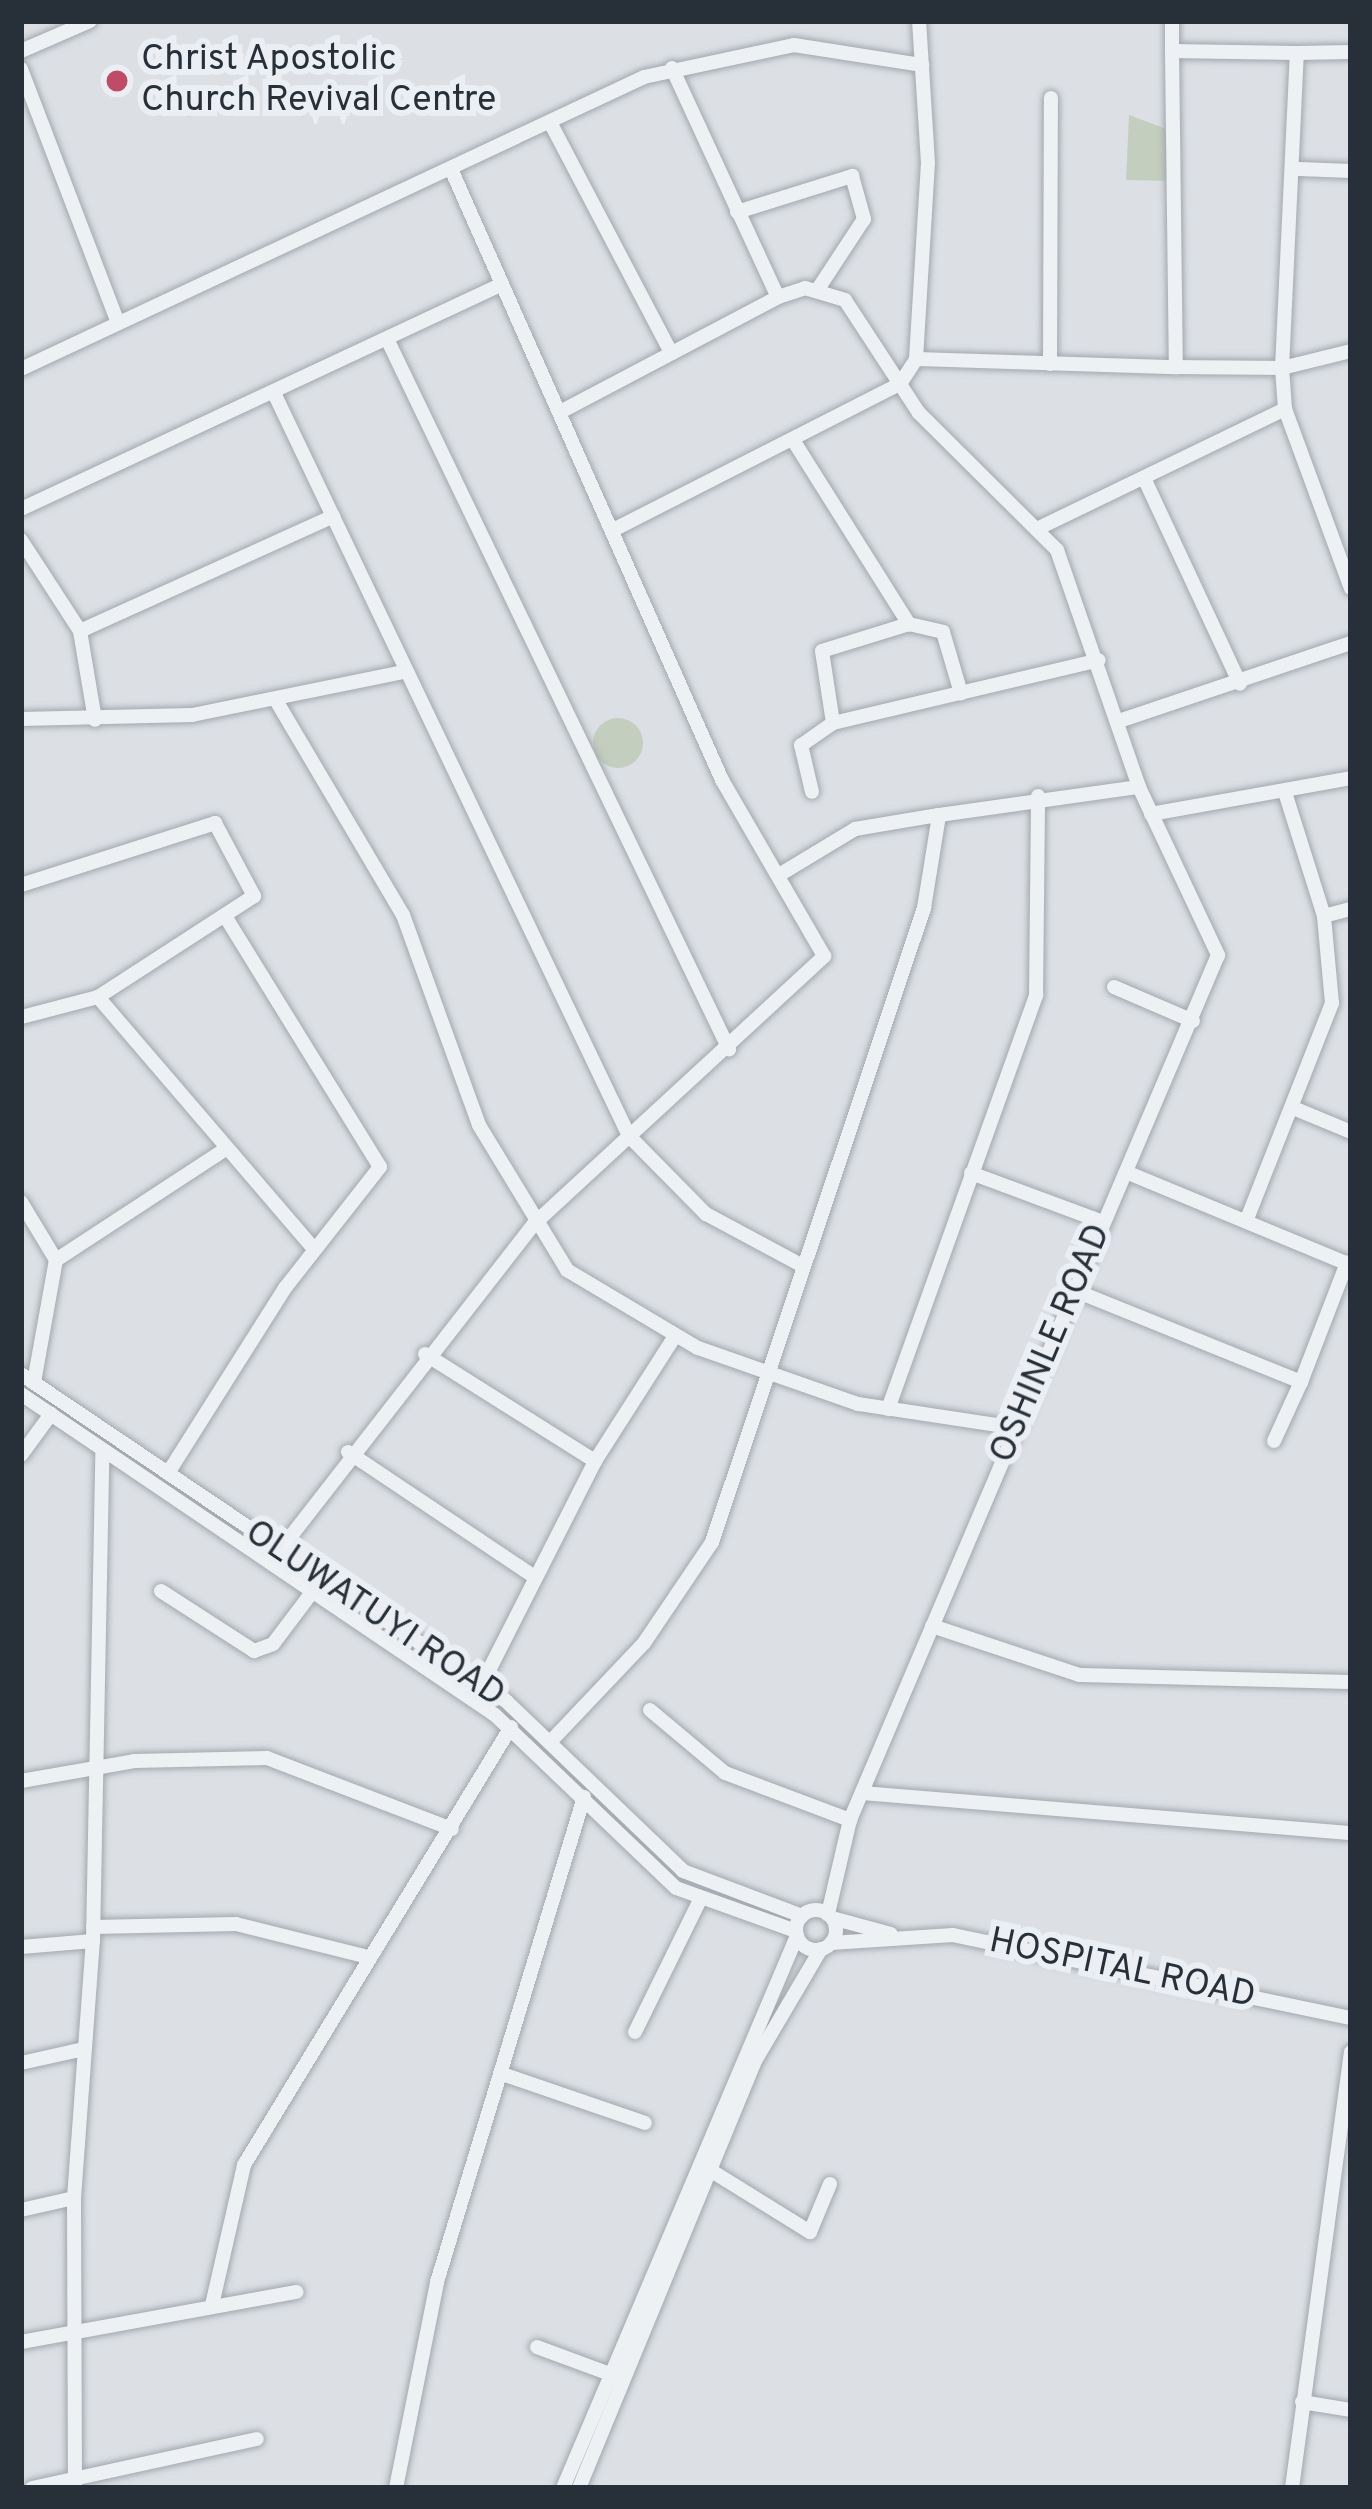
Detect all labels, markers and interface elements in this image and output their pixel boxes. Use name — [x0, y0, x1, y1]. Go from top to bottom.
place label: Christ Apostolic Church Revival Centre — [141, 38, 496, 123]
marker: Christ Apostolic Church Revival Centre — [104, 68, 130, 94]
street label: OSHINLE ROAD — [982, 1218, 1122, 1470]
street label: OLUWATUYI ROAD — [236, 1512, 512, 1718]
street label: HOSPITAL ROAD — [985, 1921, 1259, 2019]

